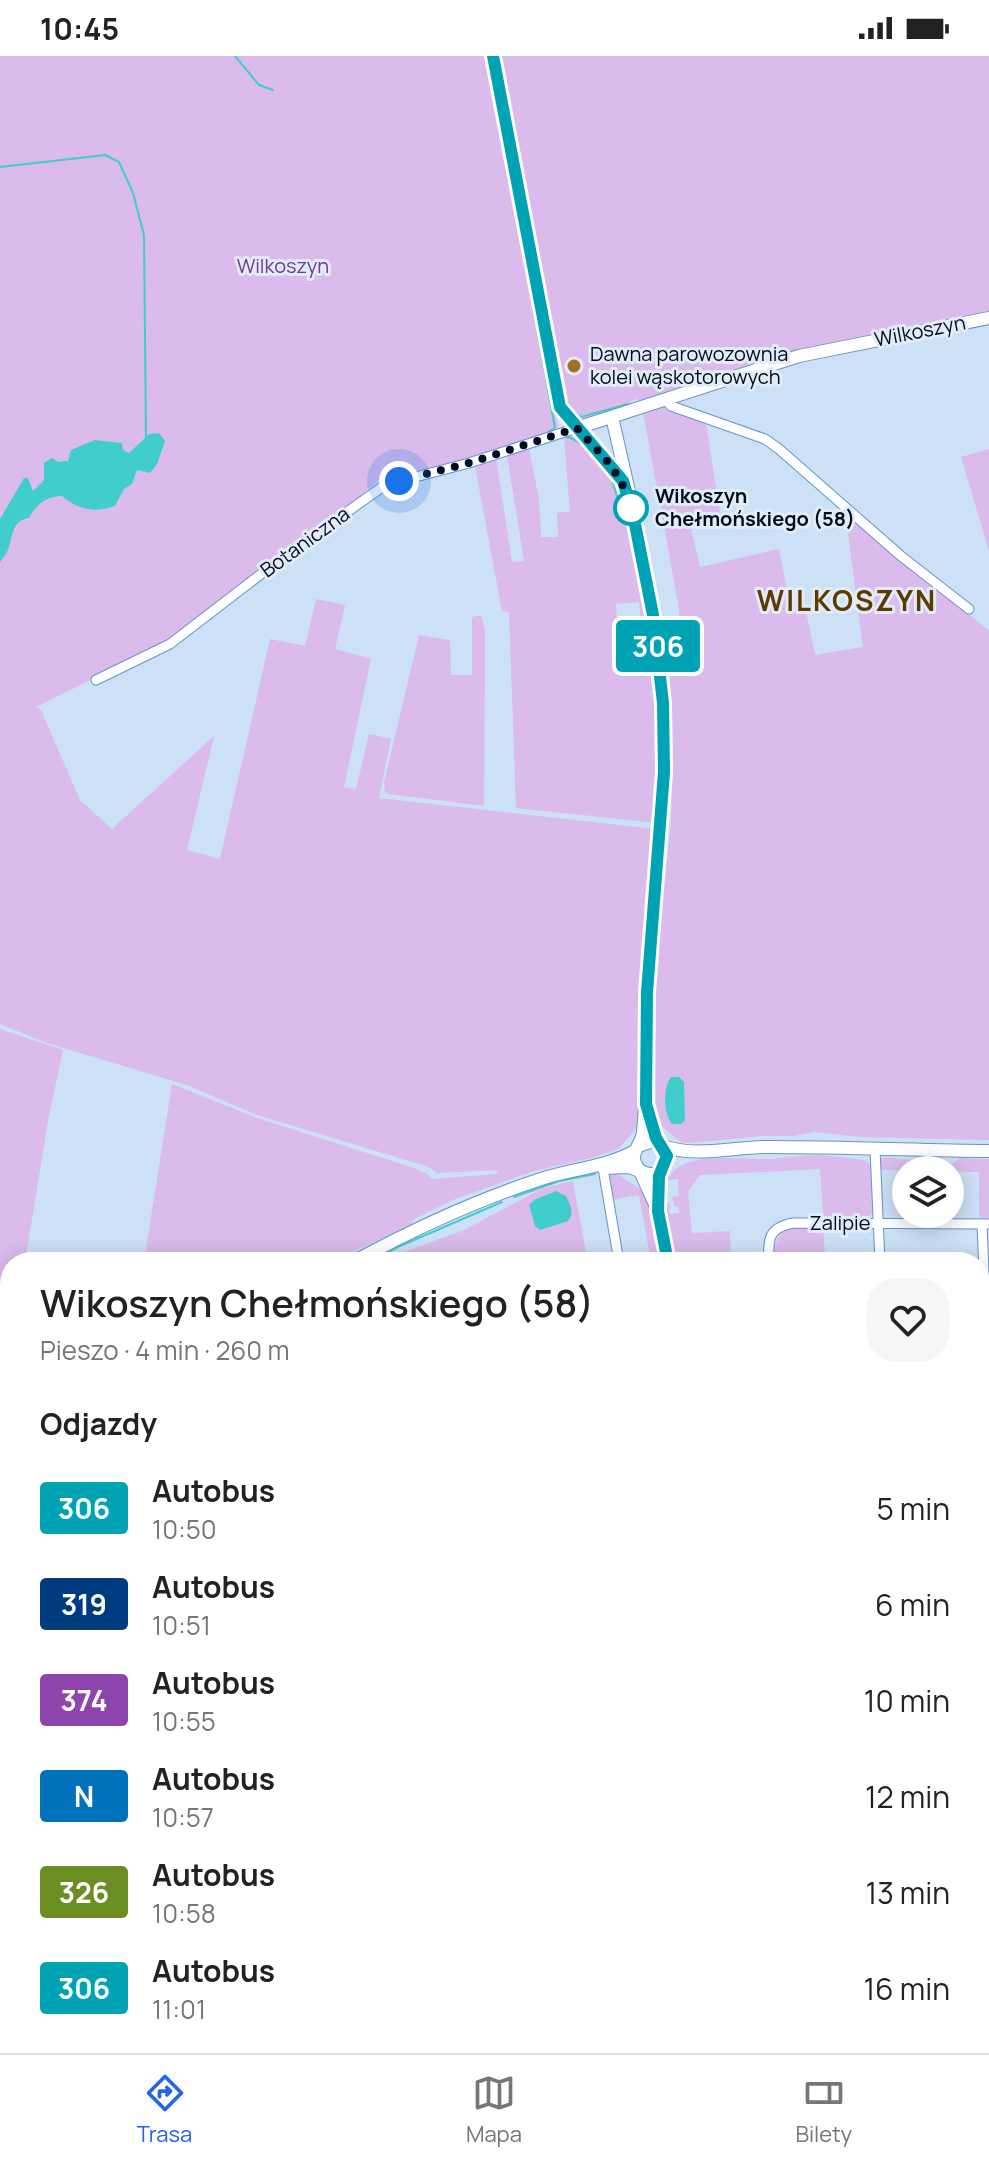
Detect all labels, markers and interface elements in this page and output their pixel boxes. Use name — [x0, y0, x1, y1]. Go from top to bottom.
text: 10:45 — [40, 8, 119, 49]
park label: Wilkoszyn — [237, 252, 329, 279]
street label: Wilkoszyn — [872, 308, 968, 353]
place label: Dawna parowozownia kolei wąskotorowych — [590, 340, 788, 390]
marker: Dawna parowozownia kolei wąskotorowych — [565, 357, 583, 375]
your location — [379, 461, 419, 501]
place label: Wikoszyn Chełmońskiego (58) — [655, 482, 855, 532]
marker: Wikoszyn Chełmońskiego (58) — [614, 491, 648, 525]
street label: Botaniczna — [255, 500, 355, 583]
district label: WILKOSZYN — [757, 581, 937, 619]
line badge: 306 — [612, 620, 704, 672]
text: 306 — [632, 627, 684, 665]
map controls — [892, 1156, 964, 1228]
button: layers — [892, 1156, 964, 1228]
street label: Zalipie — [810, 1209, 870, 1236]
text: Wikoszyn Chełmońskiego (58) — [40, 1276, 594, 1328]
button: heart — [866, 1278, 950, 1362]
text: Pieszo · 4 min · 260 m — [40, 1332, 289, 1368]
text: Odjazdy — [40, 1403, 157, 1444]
text: Autobus — [152, 1470, 275, 1511]
text: 5 min — [876, 1488, 950, 1529]
text: 306 — [58, 1489, 110, 1527]
text: 10:50 — [152, 1511, 217, 1547]
text: Autobus — [152, 1566, 275, 1607]
text: 6 min — [875, 1584, 950, 1625]
text: 319 — [61, 1585, 107, 1623]
text: 10:51 — [152, 1607, 211, 1643]
text: Autobus — [152, 1662, 275, 1703]
text: 10 min — [864, 1680, 950, 1721]
text: 374 — [60, 1681, 108, 1719]
text: 10:55 — [152, 1703, 216, 1739]
text: Autobus — [152, 1758, 275, 1799]
text: 12 min — [865, 1776, 950, 1817]
text: N — [74, 1777, 94, 1815]
text: 10:57 — [152, 1799, 214, 1835]
text: Autobus — [152, 1854, 275, 1895]
text: 13 min — [865, 1872, 950, 1913]
text: 326 — [59, 1873, 109, 1911]
text: 10:58 — [152, 1895, 216, 1931]
text: Autobus — [152, 1950, 275, 1991]
text: 16 min — [863, 1968, 950, 2009]
text: 306 — [58, 1969, 110, 2007]
text: 11:01 — [152, 1991, 206, 2027]
tab: Trasa — [137, 2071, 192, 2149]
tab: Mapa — [466, 2071, 522, 2149]
tab: Bilety — [795, 2071, 852, 2149]

